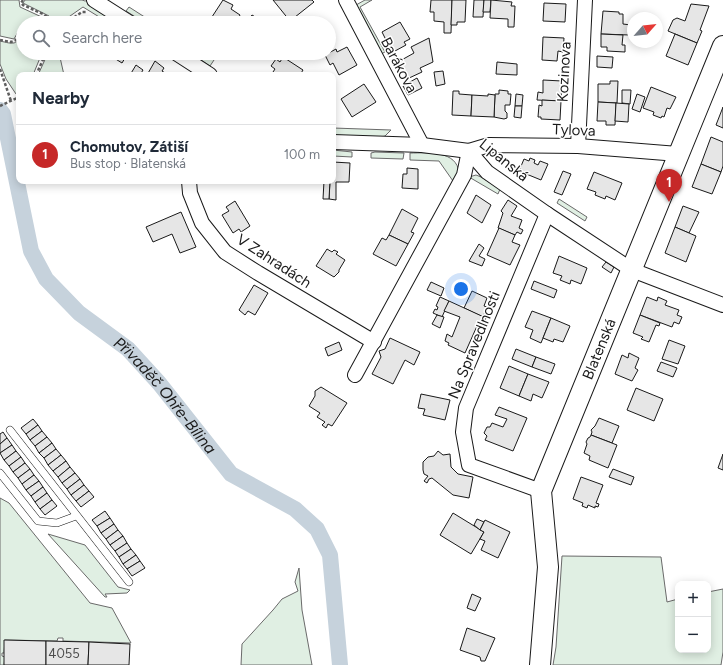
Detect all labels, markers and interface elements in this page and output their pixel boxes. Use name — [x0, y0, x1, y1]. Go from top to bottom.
north arrow — [627, 12, 663, 48]
search box — [16, 16, 336, 60]
icon: search — [30, 27, 52, 49]
text: Search here — [62, 29, 142, 47]
street label: Barákova — [377, 34, 421, 96]
street label: Kozinova — [553, 41, 575, 103]
text: Nearby — [32, 88, 90, 108]
street label: Tylova — [552, 120, 596, 140]
street label: Lipanská — [476, 135, 532, 185]
text: Chomutov, Zátiší — [70, 138, 188, 156]
text: 1 — [42, 147, 48, 162]
text: 100 m — [284, 147, 320, 162]
text: Bus stop · Blatenská — [70, 156, 186, 171]
pin: 1 — [656, 169, 682, 202]
street label: V Zahradách — [233, 230, 315, 292]
your location — [451, 279, 471, 299]
street label: Na Spravedlnosti — [444, 288, 504, 402]
street label: Blatenská — [579, 316, 620, 382]
water label: Přivaděč Ohře-Bílina — [110, 333, 221, 457]
map controls — [675, 581, 711, 653]
button: + — [675, 581, 711, 617]
button: − — [675, 617, 711, 653]
house number: 4055 — [48, 646, 80, 661]

